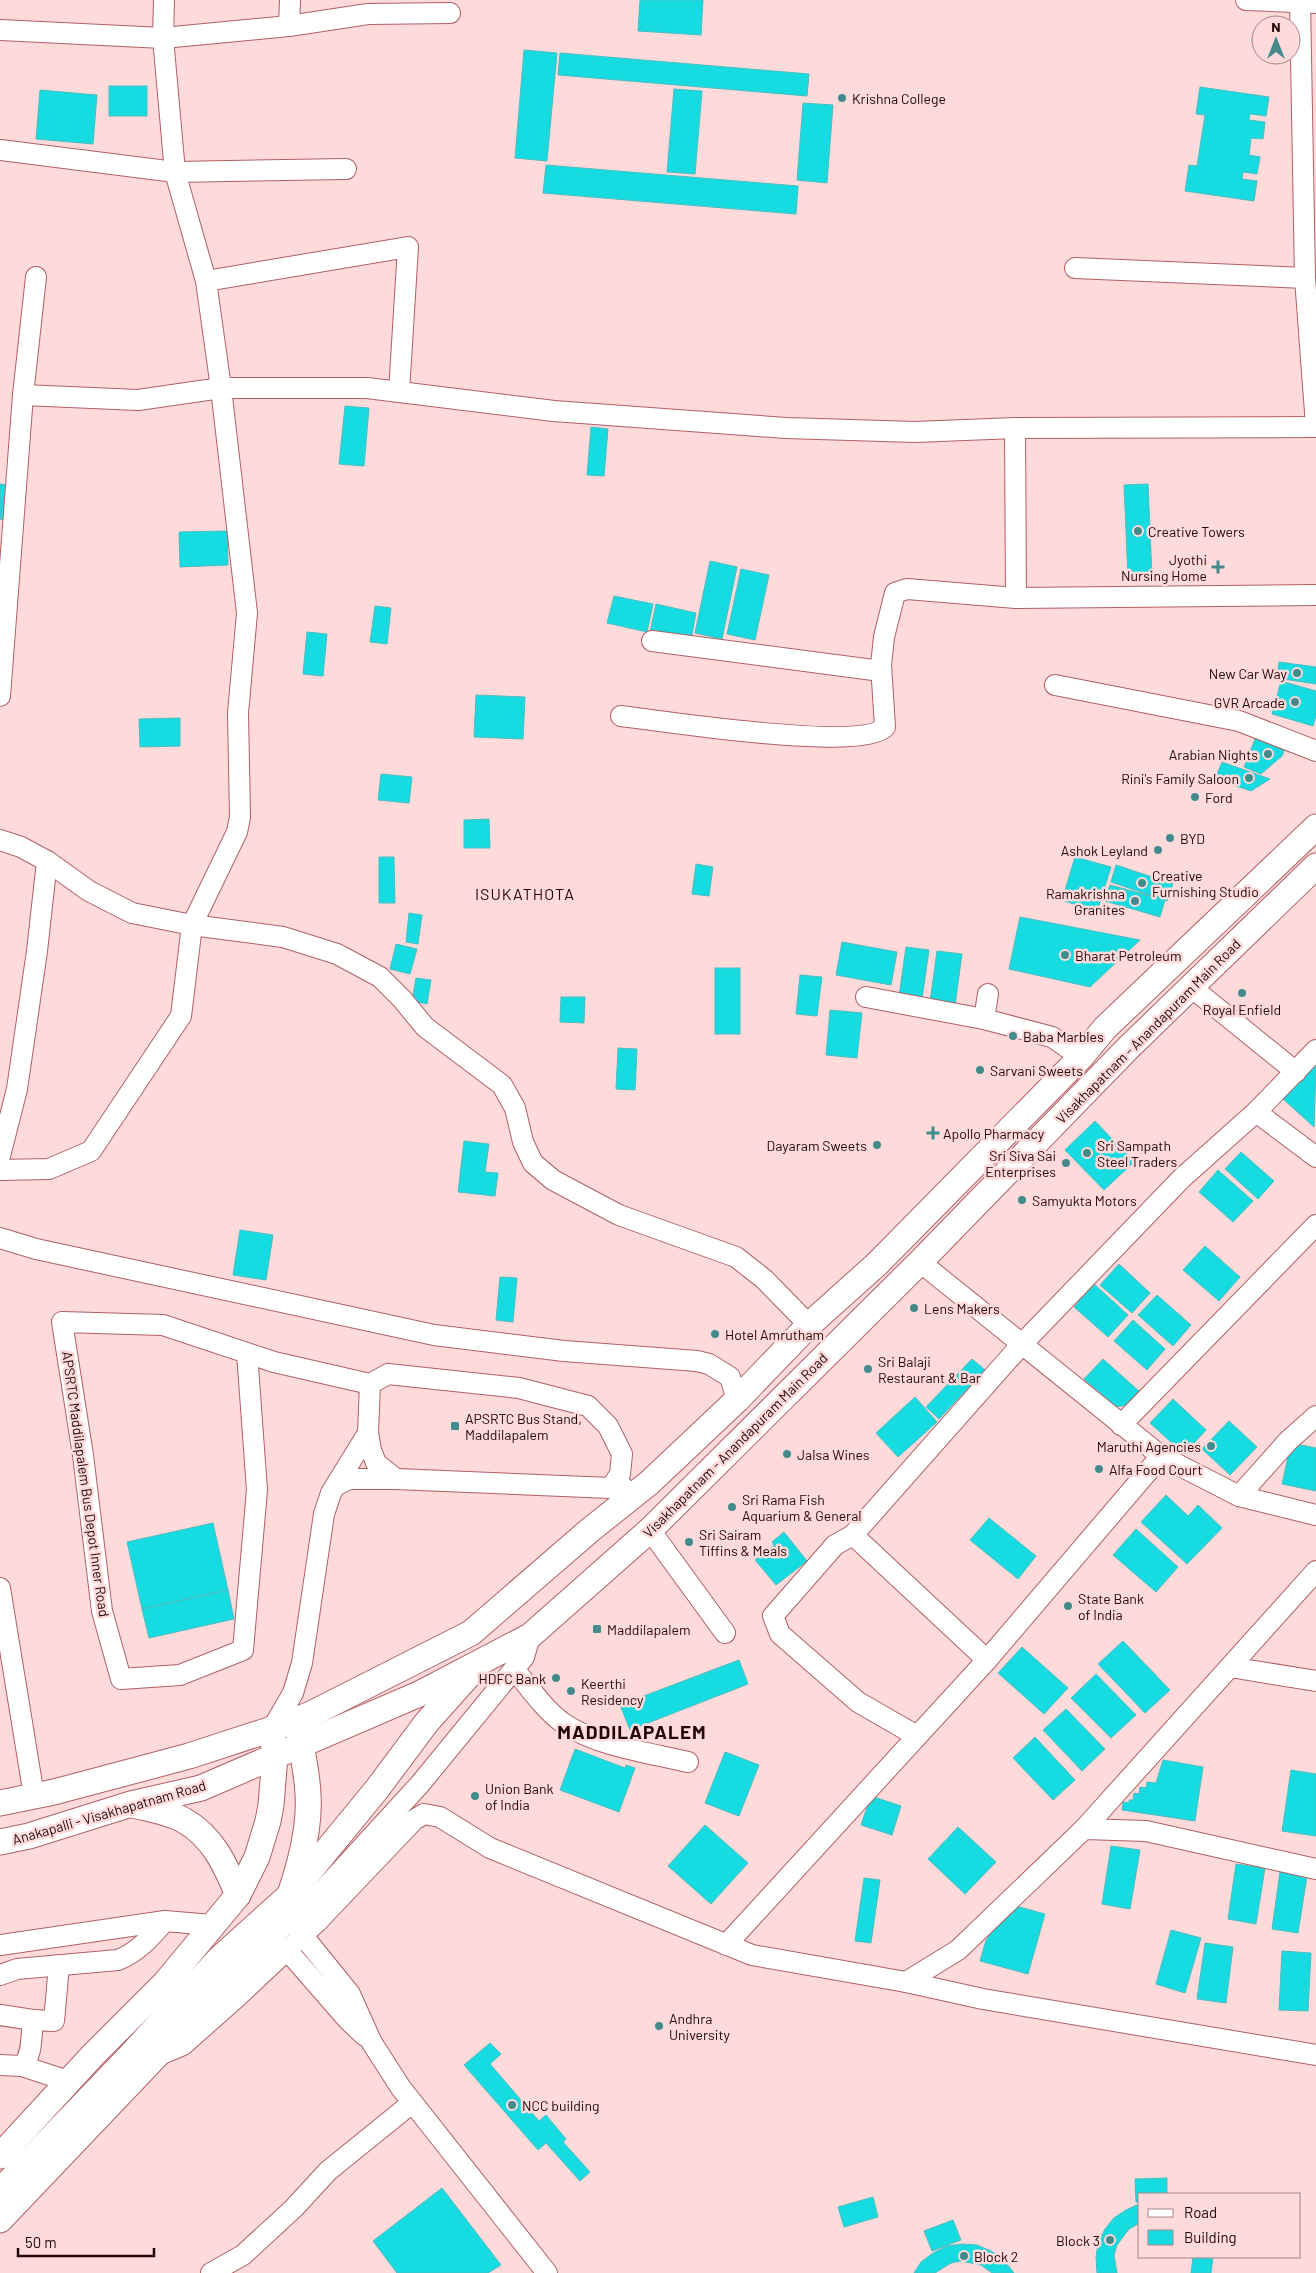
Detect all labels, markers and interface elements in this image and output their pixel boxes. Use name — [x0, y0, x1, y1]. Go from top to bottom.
north arrow — [1251, 15, 1301, 65]
text: N — [1271, 18, 1281, 35]
place label: Krishna College — [852, 90, 946, 107]
marker: Krishna College — [836, 92, 848, 104]
place label: Creative Towers — [1148, 523, 1245, 540]
marker: Creative Towers — [1132, 525, 1144, 537]
place label: Jyothi Nursing Home — [1121, 551, 1207, 584]
marker: Jyothi Nursing Home — [1211, 560, 1225, 574]
place label: New Car Way — [1209, 665, 1288, 682]
marker: New Car Way — [1291, 667, 1303, 679]
place label: GVR Arcade — [1214, 694, 1285, 711]
marker: GVR Arcade — [1289, 696, 1301, 708]
place label: Arabian Nights — [1169, 746, 1258, 763]
marker: Arabian Nights — [1262, 748, 1274, 760]
place label: Rini's Family Saloon — [1121, 770, 1239, 787]
marker: Rini's Family Saloon — [1243, 772, 1255, 784]
place label: Ford — [1205, 789, 1233, 806]
marker: Ford — [1189, 791, 1201, 803]
place label: BYD — [1180, 830, 1205, 847]
marker: BYD — [1164, 832, 1176, 844]
place label: Ashok Leyland — [1061, 842, 1148, 859]
marker: Ashok Leyland — [1152, 844, 1164, 856]
place label: Creative Furnishing Studio — [1152, 867, 1259, 900]
marker: Creative Furnishing Studio — [1136, 877, 1148, 889]
district label: ISUKATHOTA — [475, 884, 575, 903]
place label: Ramakrishna Granites — [1046, 885, 1125, 918]
marker: Ramakrishna Granites — [1129, 895, 1141, 907]
street label: Visakhapatnam - Anandapuram Main Road — [1052, 935, 1244, 1127]
place label: Bharat Petroleum — [1075, 947, 1181, 964]
marker: Bharat Petroleum — [1059, 949, 1071, 961]
marker: Royal Enfield — [1236, 987, 1248, 999]
place label: Royal Enfield — [1203, 1001, 1281, 1018]
place label: Baba Marbles — [1023, 1028, 1104, 1045]
marker: Baba Marbles — [1007, 1030, 1019, 1042]
place label: Sarvani Sweets — [990, 1062, 1083, 1079]
marker: Sarvani Sweets — [974, 1064, 986, 1076]
place label: Apollo Pharmacy — [943, 1125, 1045, 1142]
marker: Apollo Pharmacy — [927, 1127, 939, 1139]
place label: Dayaram Sweets — [767, 1137, 867, 1154]
place label: Sri Sampath Steel Traders — [1097, 1137, 1178, 1170]
marker: Dayaram Sweets — [871, 1139, 883, 1151]
place label: Sri Siva Sai Enterprises — [985, 1147, 1056, 1180]
marker: Sri Sampath Steel Traders — [1081, 1147, 1093, 1159]
marker: Sri Siva Sai Enterprises — [1060, 1157, 1072, 1169]
place label: Samyukta Motors — [1032, 1192, 1137, 1209]
marker: Samyukta Motors — [1016, 1194, 1028, 1206]
place label: Lens Makers — [924, 1300, 1000, 1317]
marker: Lens Makers — [908, 1302, 920, 1314]
place label: Hotel Amrutham — [725, 1326, 824, 1343]
marker: Hotel Amrutham — [709, 1328, 721, 1340]
street label: Visakhapatnam - Anandapuram Main Road — [639, 1349, 831, 1541]
street label: APSRTC Maddilapalem Bus Depot Inner Road — [59, 1350, 113, 1618]
place label: Sri Balaji Restaurant & Bar — [878, 1353, 981, 1386]
marker: Sri Balaji Restaurant & Bar — [862, 1363, 874, 1375]
place label: APSRTC Bus Stand, Maddilapalem — [465, 1410, 582, 1443]
marker: APSRTC Bus Stand, Maddilapalem — [449, 1420, 461, 1432]
place label: Maruthi Agencies — [1097, 1438, 1201, 1455]
marker: Maruthi Agencies — [1205, 1440, 1217, 1452]
place label: Jalsa Wines — [797, 1446, 870, 1463]
marker: Jalsa Wines — [781, 1448, 793, 1460]
place label: Alfa Food Court — [1109, 1461, 1203, 1478]
marker: Alfa Food Court — [1093, 1463, 1105, 1475]
place label: Sri Rama Fish Aquarium & General — [742, 1491, 862, 1524]
marker: Sri Rama Fish Aquarium & General — [726, 1501, 738, 1513]
place label: Sri Sairam Tiffins & Meals — [699, 1526, 787, 1559]
marker: Sri Sairam Tiffins & Meals — [683, 1536, 695, 1548]
place label: State Bank of India — [1078, 1590, 1144, 1623]
marker: State Bank of India — [1062, 1600, 1074, 1612]
place label: Maddilapalem — [607, 1621, 691, 1638]
marker: Maddilapalem — [591, 1623, 603, 1635]
place label: HDFC Bank — [479, 1670, 546, 1687]
marker: HDFC Bank — [550, 1672, 562, 1684]
place label: Keerthi Residency — [581, 1675, 644, 1708]
marker: Keerthi Residency — [565, 1685, 577, 1697]
district label: MADDILAPALEM — [557, 1720, 707, 1743]
street label: Anakapalli - Visakhapatnam Road — [10, 1776, 208, 1848]
place label: Union Bank of India — [485, 1780, 554, 1813]
marker: Union Bank of India — [469, 1790, 481, 1802]
place label: Andhra University — [669, 2010, 731, 2043]
marker: Andhra University — [653, 2020, 665, 2032]
place label: NCC building — [522, 2097, 599, 2114]
marker: NCC building — [506, 2099, 518, 2111]
legend — [1138, 2193, 1301, 2258]
text: Road — [1184, 2203, 1217, 2221]
scale bar — [18, 2226, 154, 2258]
text: Building — [1184, 2228, 1237, 2246]
place label: Block 3 — [1056, 2232, 1100, 2249]
text: 50 m — [25, 2233, 57, 2251]
marker: Block 3 — [1104, 2234, 1116, 2246]
place label: Block 2 — [974, 2248, 1018, 2265]
marker: Block 2 — [958, 2250, 970, 2262]

